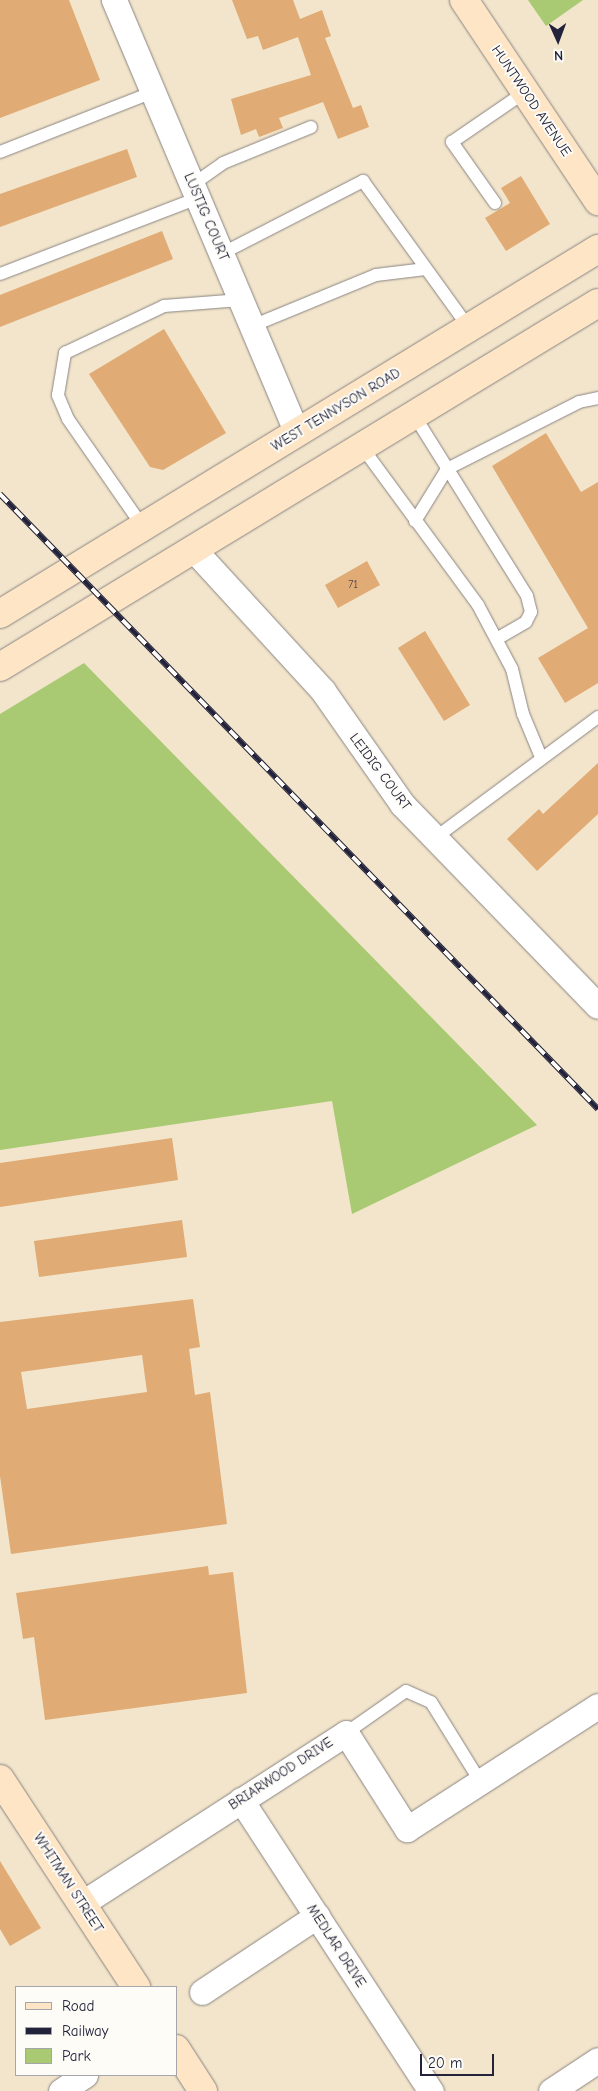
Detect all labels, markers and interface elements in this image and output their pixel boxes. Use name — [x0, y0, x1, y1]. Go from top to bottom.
north arrow — [533, 15, 583, 65]
street label: HUNTWOOD AVENUE — [488, 42, 574, 160]
street label: LUSTIG COURT — [180, 170, 232, 264]
street label: WEST TENNYSON ROAD — [268, 365, 404, 455]
house number: 71 — [348, 578, 358, 592]
street label: LEIDIG COURT — [346, 730, 414, 814]
street label: BRIARWOOD DRIVE — [226, 1734, 336, 1814]
street label: WHITMAN STREET — [29, 1830, 107, 1936]
street label: MEDLAR DRIVE — [303, 1901, 369, 1991]
legend — [15, 1986, 178, 2076]
text: Road — [62, 1997, 94, 2015]
text: Railway — [62, 2022, 108, 2040]
scale bar — [423, 2044, 497, 2076]
text: Park — [62, 2047, 91, 2065]
text: 20 m — [428, 2054, 462, 2072]

